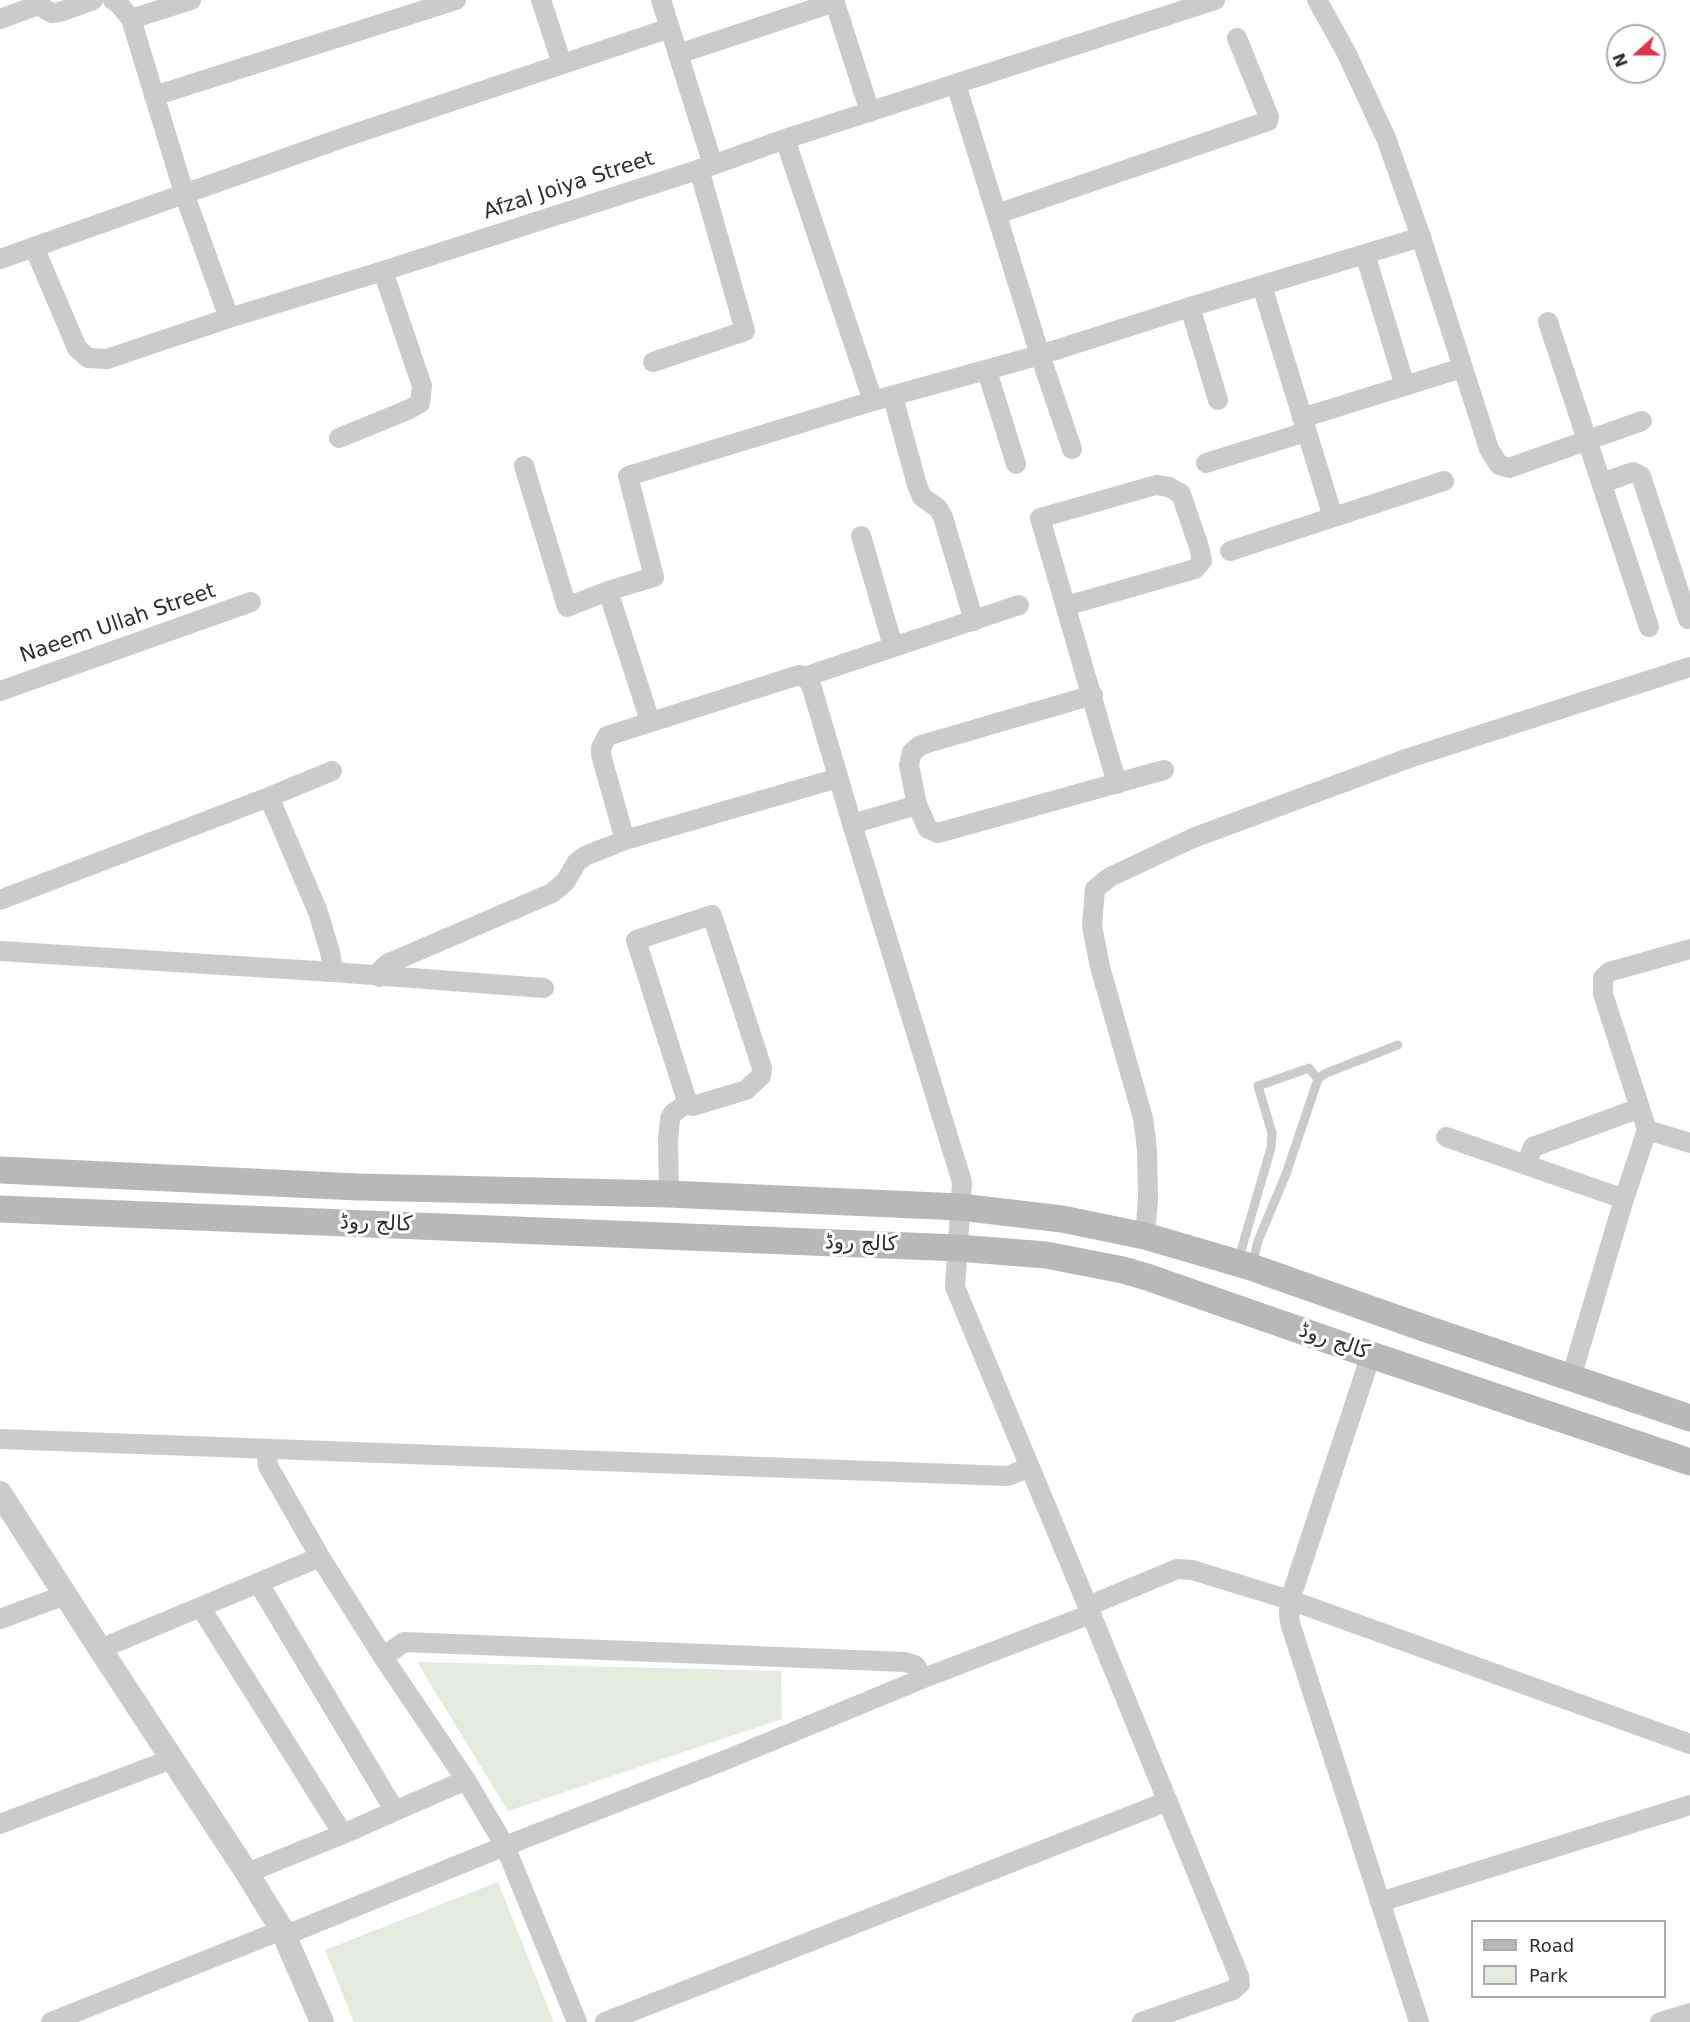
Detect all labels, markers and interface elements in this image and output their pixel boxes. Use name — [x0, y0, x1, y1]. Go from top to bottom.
north arrow — [1606, 24, 1666, 84]
text: N — [1609, 50, 1632, 70]
street label: Afzal Joiya Street — [480, 147, 658, 225]
street label: Naeem Ullah Street — [17, 579, 219, 669]
street label: کالج روڈ — [339, 1210, 413, 1238]
street label: کالج روڈ — [824, 1230, 898, 1258]
street label: کالج روڈ — [1296, 1318, 1372, 1366]
legend — [1471, 1920, 1666, 1998]
text: Road — [1529, 1935, 1574, 1956]
text: Park — [1529, 1965, 1568, 1986]

